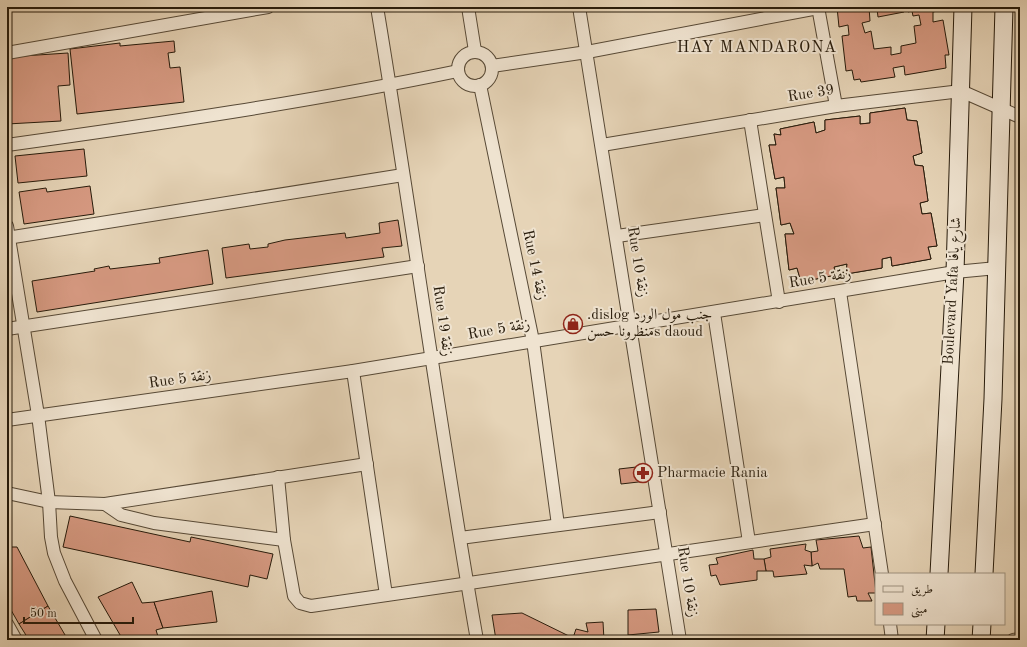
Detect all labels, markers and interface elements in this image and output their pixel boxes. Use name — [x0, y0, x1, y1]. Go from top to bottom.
district label: HAY MANDARONA — [677, 40, 837, 56]
street label: Rue 39 — [786, 83, 836, 105]
street label: Boulevard Yafa شارع يافا — [942, 217, 968, 366]
street label: Rue 10 زنقة — [624, 225, 650, 299]
street label: Rue 14 زنقة — [519, 228, 549, 302]
street label: Rue 5 زنقة — [788, 267, 852, 291]
street label: Rue 19 زنقة — [430, 284, 454, 358]
place label: .dislog جنب مول الورد منظرونا حسنs daoud — [587, 308, 712, 341]
shop icon: .dislog جنب مول الورد منظرونا حسنs daoud — [562, 313, 584, 335]
street label: Rue 5 زنقة — [467, 317, 531, 343]
street label: Rue 5 زنقة — [148, 368, 212, 392]
pharmacy icon: Pharmacie Rania — [632, 462, 654, 484]
place label: Pharmacie Rania — [657, 466, 768, 481]
street label: Rue 10 زنقة — [674, 545, 700, 619]
legend — [875, 573, 1005, 625]
text: طريق — [911, 584, 933, 597]
scale bar — [24, 599, 133, 625]
text: مبنى — [911, 604, 927, 618]
text: 50 m — [30, 607, 57, 620]

